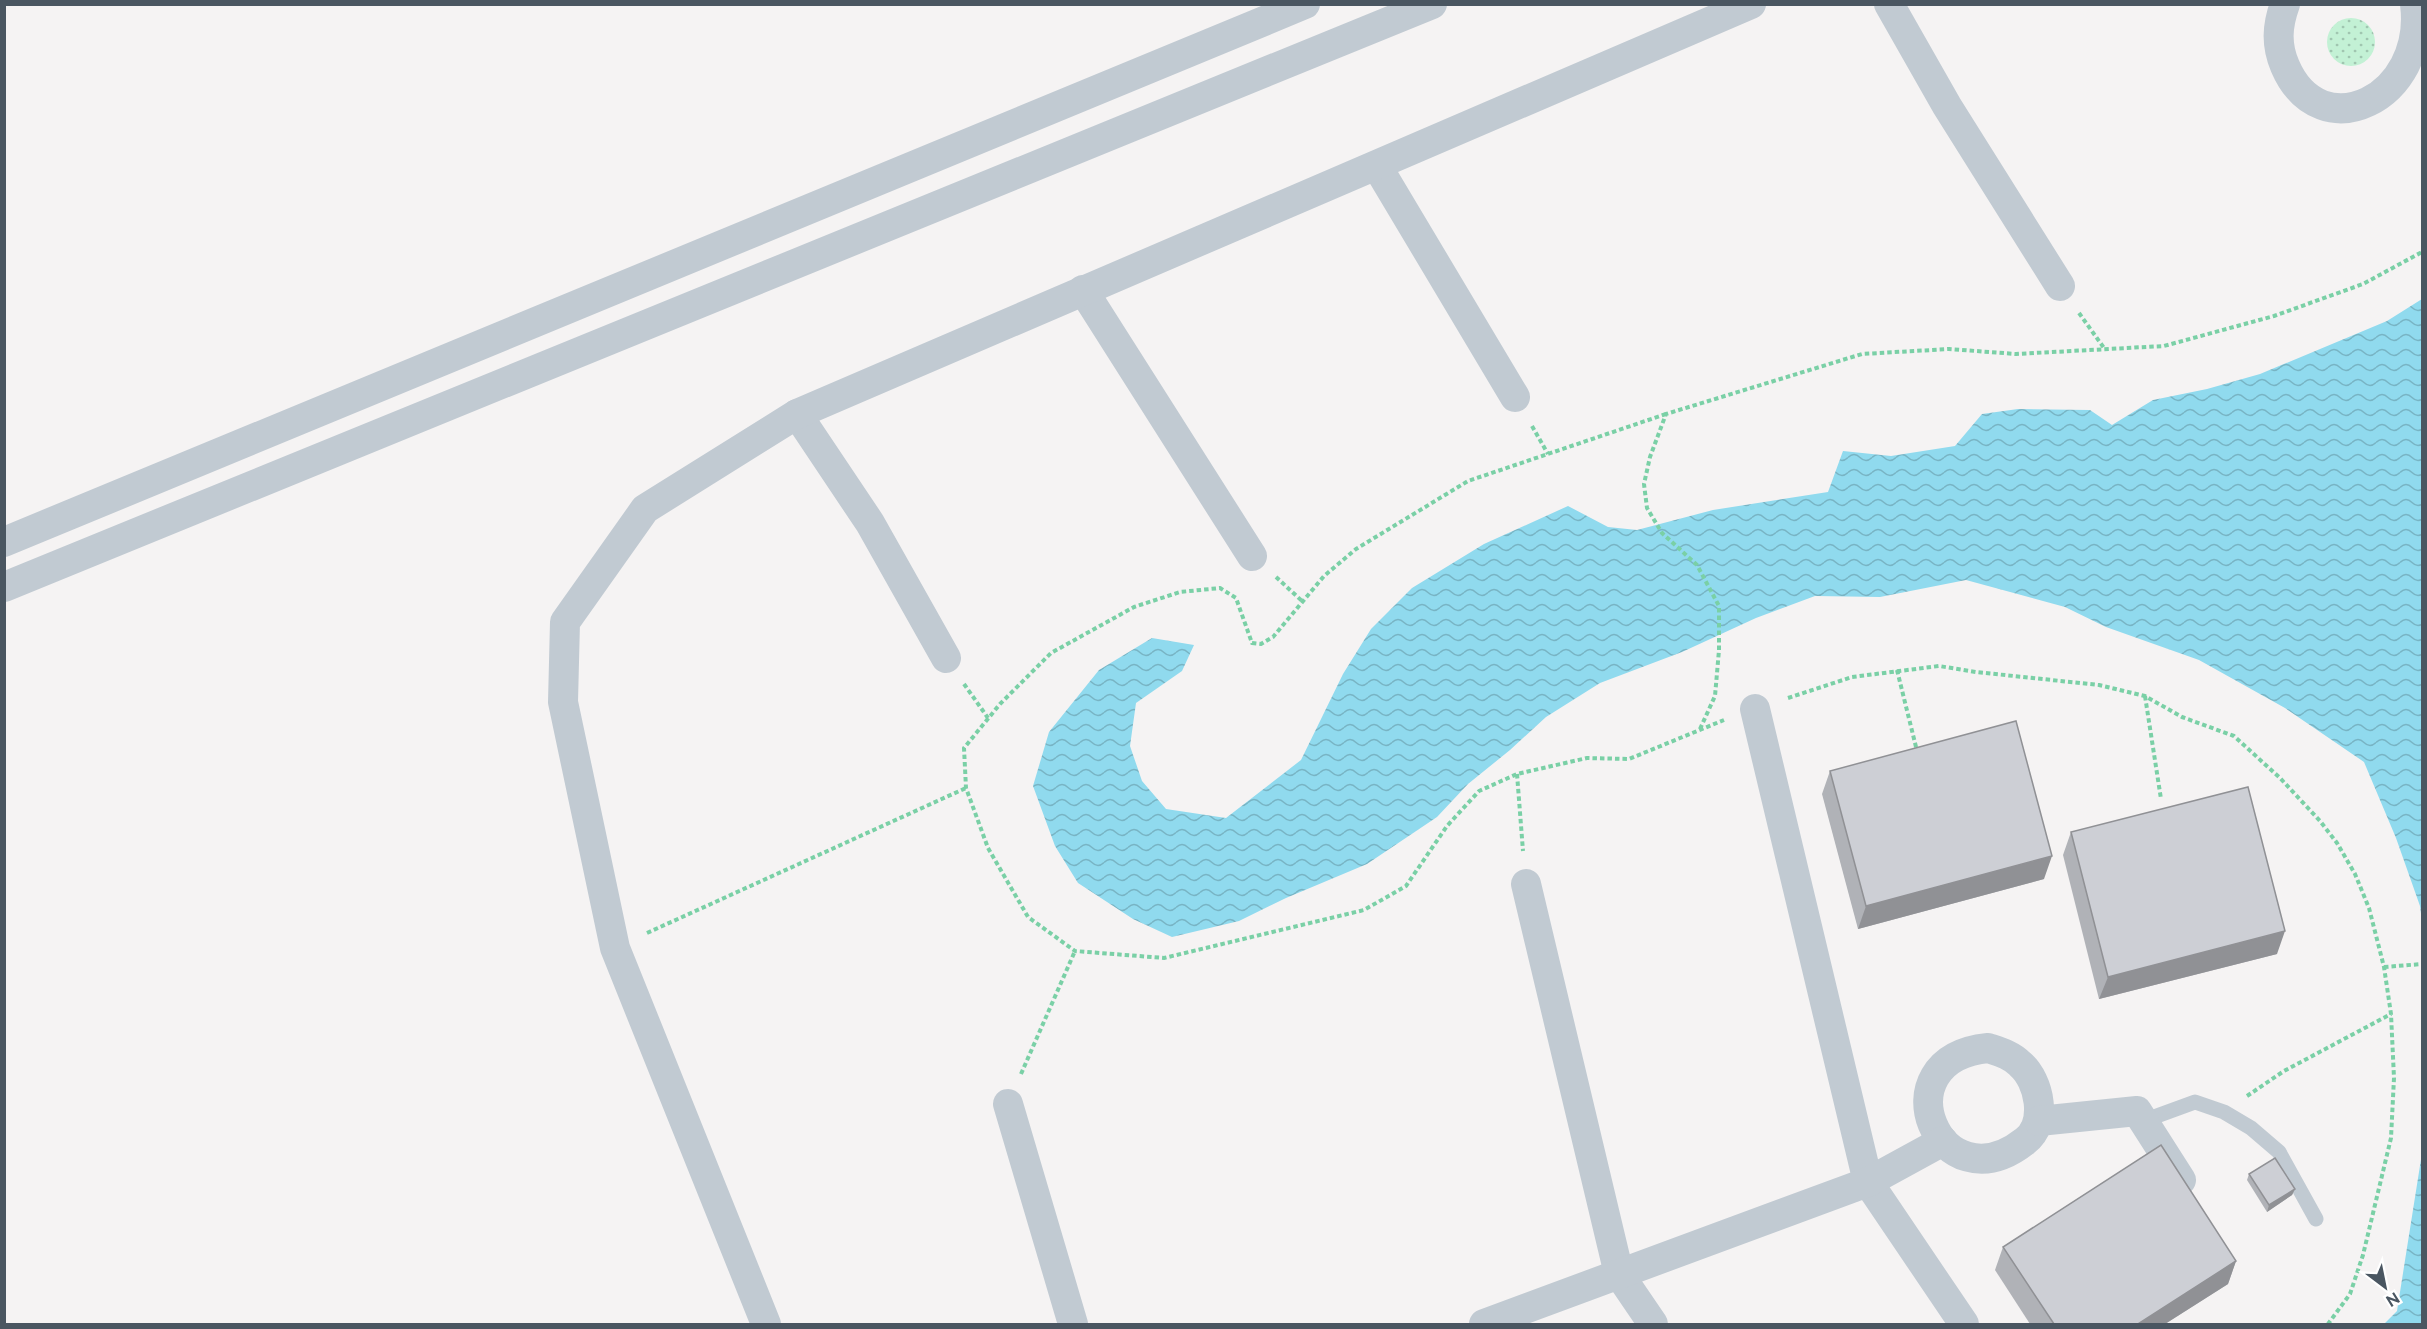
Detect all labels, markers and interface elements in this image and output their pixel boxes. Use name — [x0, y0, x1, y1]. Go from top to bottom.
north arrow — [2355, 1257, 2415, 1317]
text: N — [2382, 1288, 2403, 1311]

